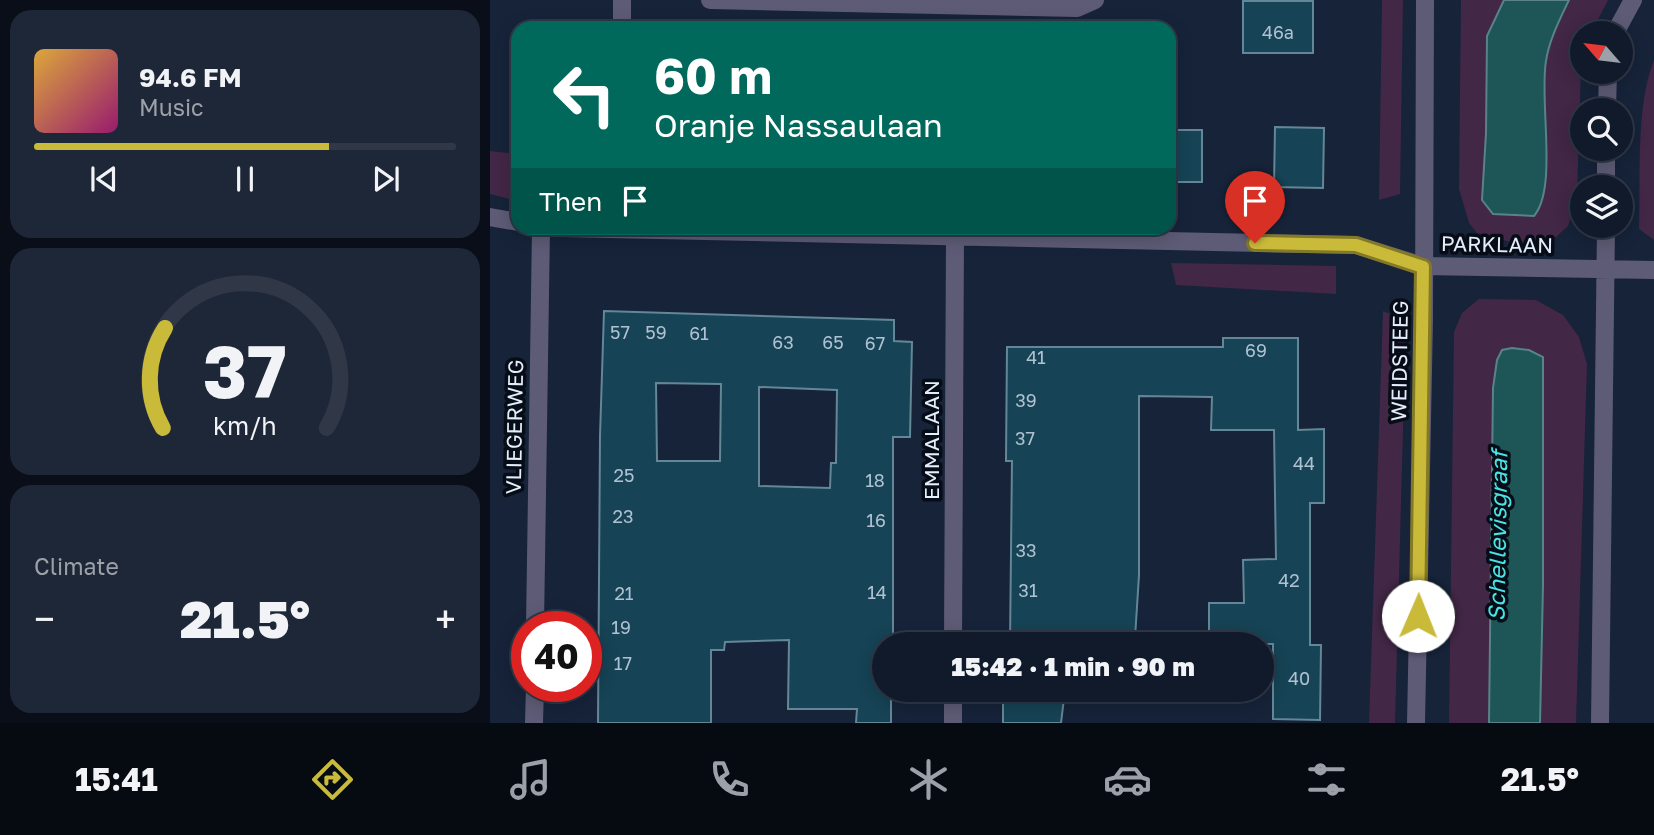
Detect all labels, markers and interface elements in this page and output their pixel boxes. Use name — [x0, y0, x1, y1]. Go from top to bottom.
house number: 46a — [1262, 21, 1294, 43]
north arrow — [1570, 21, 1633, 84]
map controls — [1570, 21, 1633, 238]
text: 60 m — [654, 46, 772, 105]
icon: left — [539, 49, 630, 140]
text: 94.6 FM — [139, 62, 242, 93]
text: Music — [139, 93, 204, 121]
button: search — [1570, 98, 1633, 161]
text: Oranje Nassaulaan — [654, 106, 943, 144]
icon: previous — [85, 160, 123, 198]
icon: pause — [226, 160, 264, 198]
icon: next — [367, 160, 405, 198]
pin — [1225, 171, 1285, 243]
button: layers — [1570, 175, 1633, 238]
icon: arrive — [616, 182, 654, 220]
icon: arrive — [1236, 182, 1274, 220]
text: Then — [539, 186, 602, 217]
street label: PARKLAAN — [1441, 230, 1553, 258]
street label: WEIDSTEEG — [1385, 300, 1413, 422]
house number: 57 — [610, 321, 630, 343]
house number: 59 — [645, 321, 667, 343]
house number: 61 — [689, 322, 709, 344]
text: 37 — [203, 327, 287, 414]
house number: 63 — [772, 331, 794, 353]
house number: 65 — [822, 331, 844, 353]
house number: 67 — [865, 332, 885, 354]
house number: 69 — [1245, 339, 1267, 361]
house number: 41 — [1026, 346, 1046, 368]
street label: VLIEGERWEG — [500, 359, 528, 495]
street label: EMMALAAN — [918, 380, 944, 500]
house number: 39 — [1015, 389, 1037, 411]
text: km/h — [213, 409, 277, 440]
house number: 37 — [1015, 427, 1035, 449]
water label: Schellevisgraaf — [1482, 447, 1513, 622]
house number: 44 — [1293, 452, 1315, 474]
house number: 25 — [614, 464, 634, 486]
house number: 18 — [865, 469, 885, 491]
house number: 23 — [613, 505, 633, 527]
house number: 16 — [866, 509, 886, 531]
house number: 33 — [1015, 539, 1037, 561]
text: Climate — [34, 552, 119, 580]
house number: 42 — [1278, 569, 1300, 591]
house number: 31 — [1018, 579, 1038, 601]
position arrow — [1381, 579, 1455, 653]
house number: 14 — [867, 581, 887, 603]
house number: 21 — [614, 582, 634, 604]
text: 21.5° — [180, 587, 310, 649]
text: − — [34, 596, 55, 641]
text: + — [435, 596, 456, 641]
speed limit sign: 40 — [511, 611, 602, 702]
house number: 19 — [611, 616, 631, 638]
text: 15:42 · 1 min · 90 m — [951, 651, 1195, 682]
house number: 17 — [614, 652, 632, 674]
house number: 40 — [1288, 667, 1310, 689]
icon: directions — [308, 755, 357, 804]
icon: music — [506, 755, 555, 804]
icon: phone — [705, 755, 754, 804]
icon: climate — [904, 755, 953, 804]
icon: car — [1103, 755, 1152, 804]
icon: filters — [1302, 755, 1351, 804]
text: 15:41 — [75, 760, 158, 798]
text: 21.5° — [1501, 760, 1579, 798]

